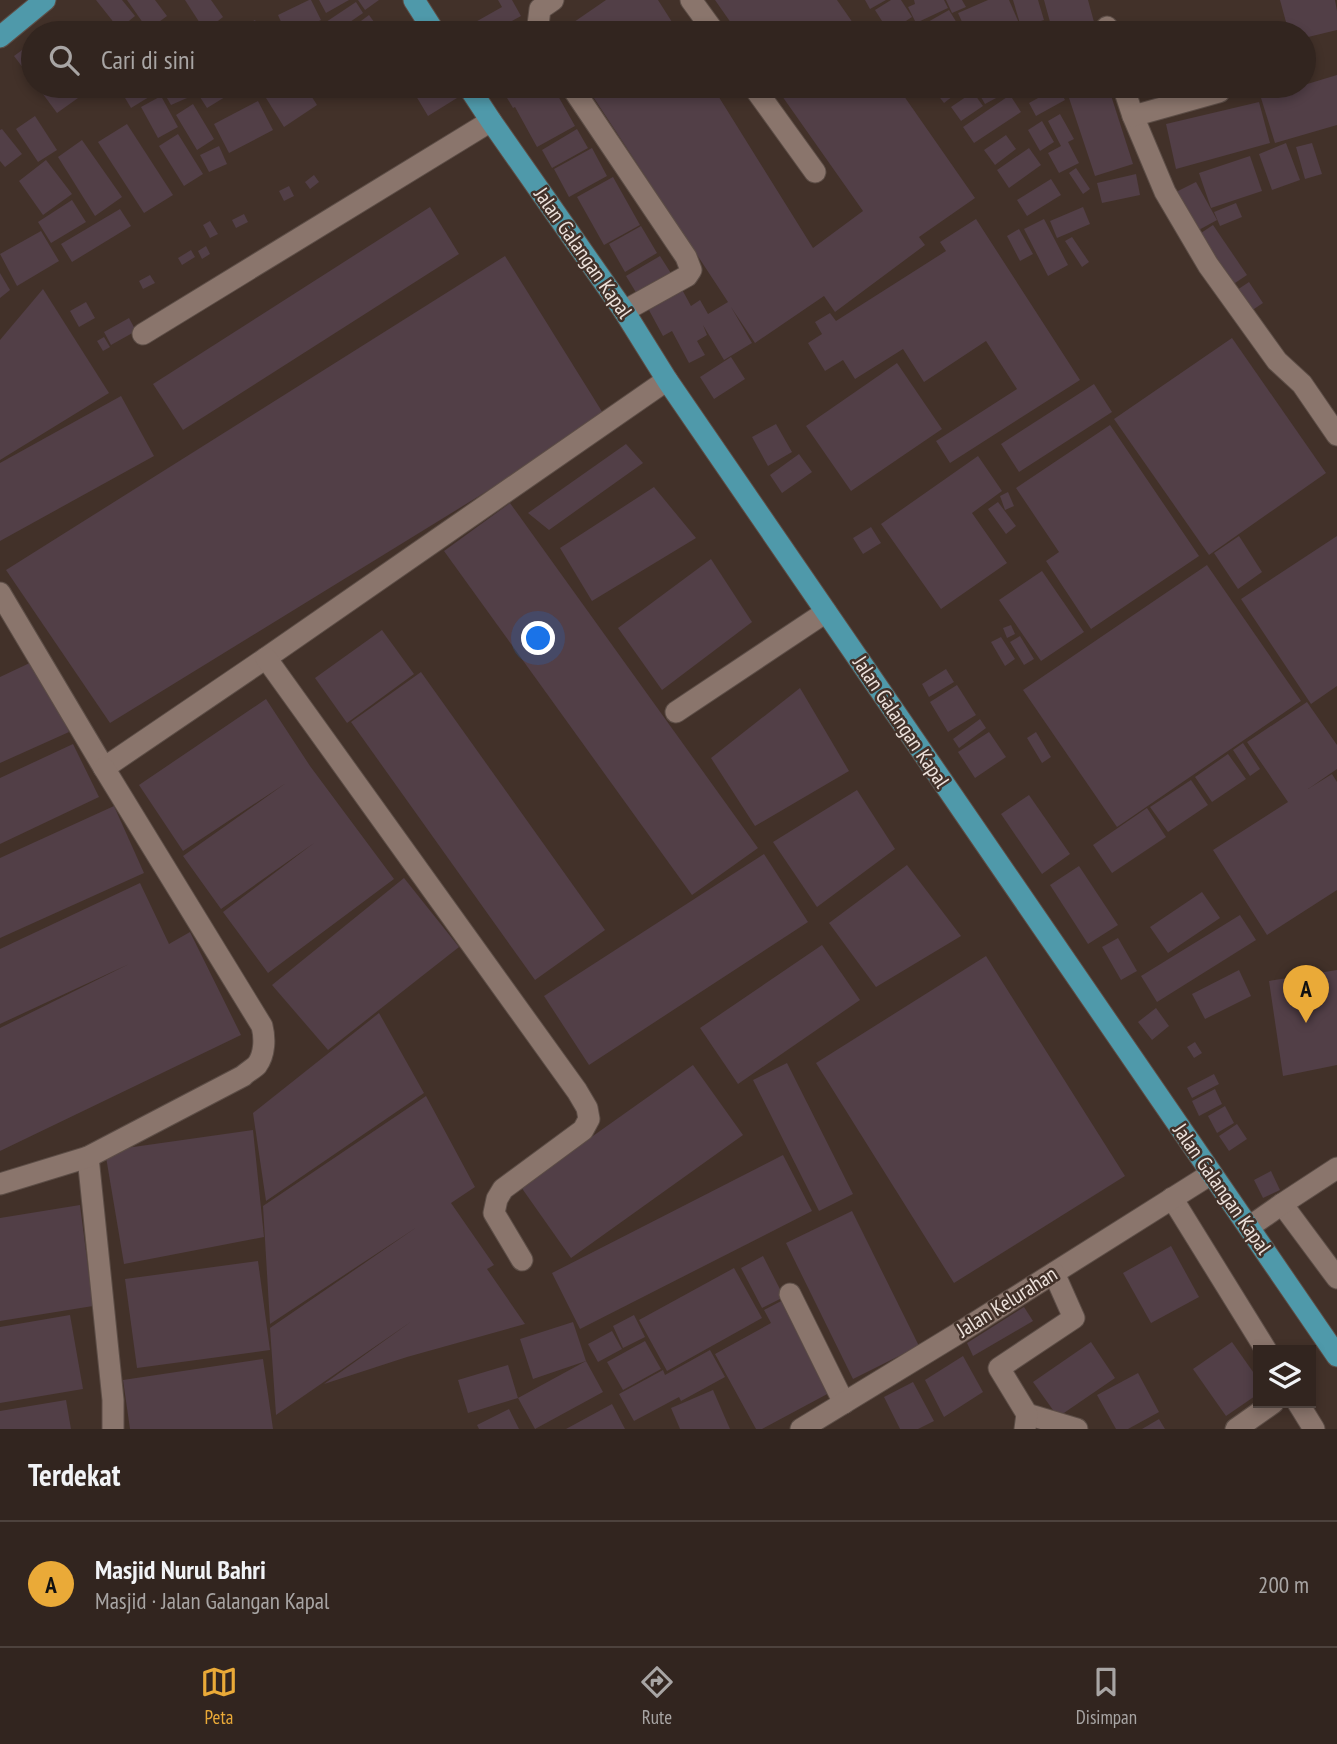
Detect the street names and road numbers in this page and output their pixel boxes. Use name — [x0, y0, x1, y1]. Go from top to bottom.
street label: Jalan Galangan Kapal — [528, 181, 639, 323]
street label: Jalan Galangan Kapal — [847, 650, 956, 793]
street label: Jalan Galangan Kapal — [1167, 1117, 1278, 1259]
street label: Jalan Kelurahan — [951, 1260, 1062, 1344]

